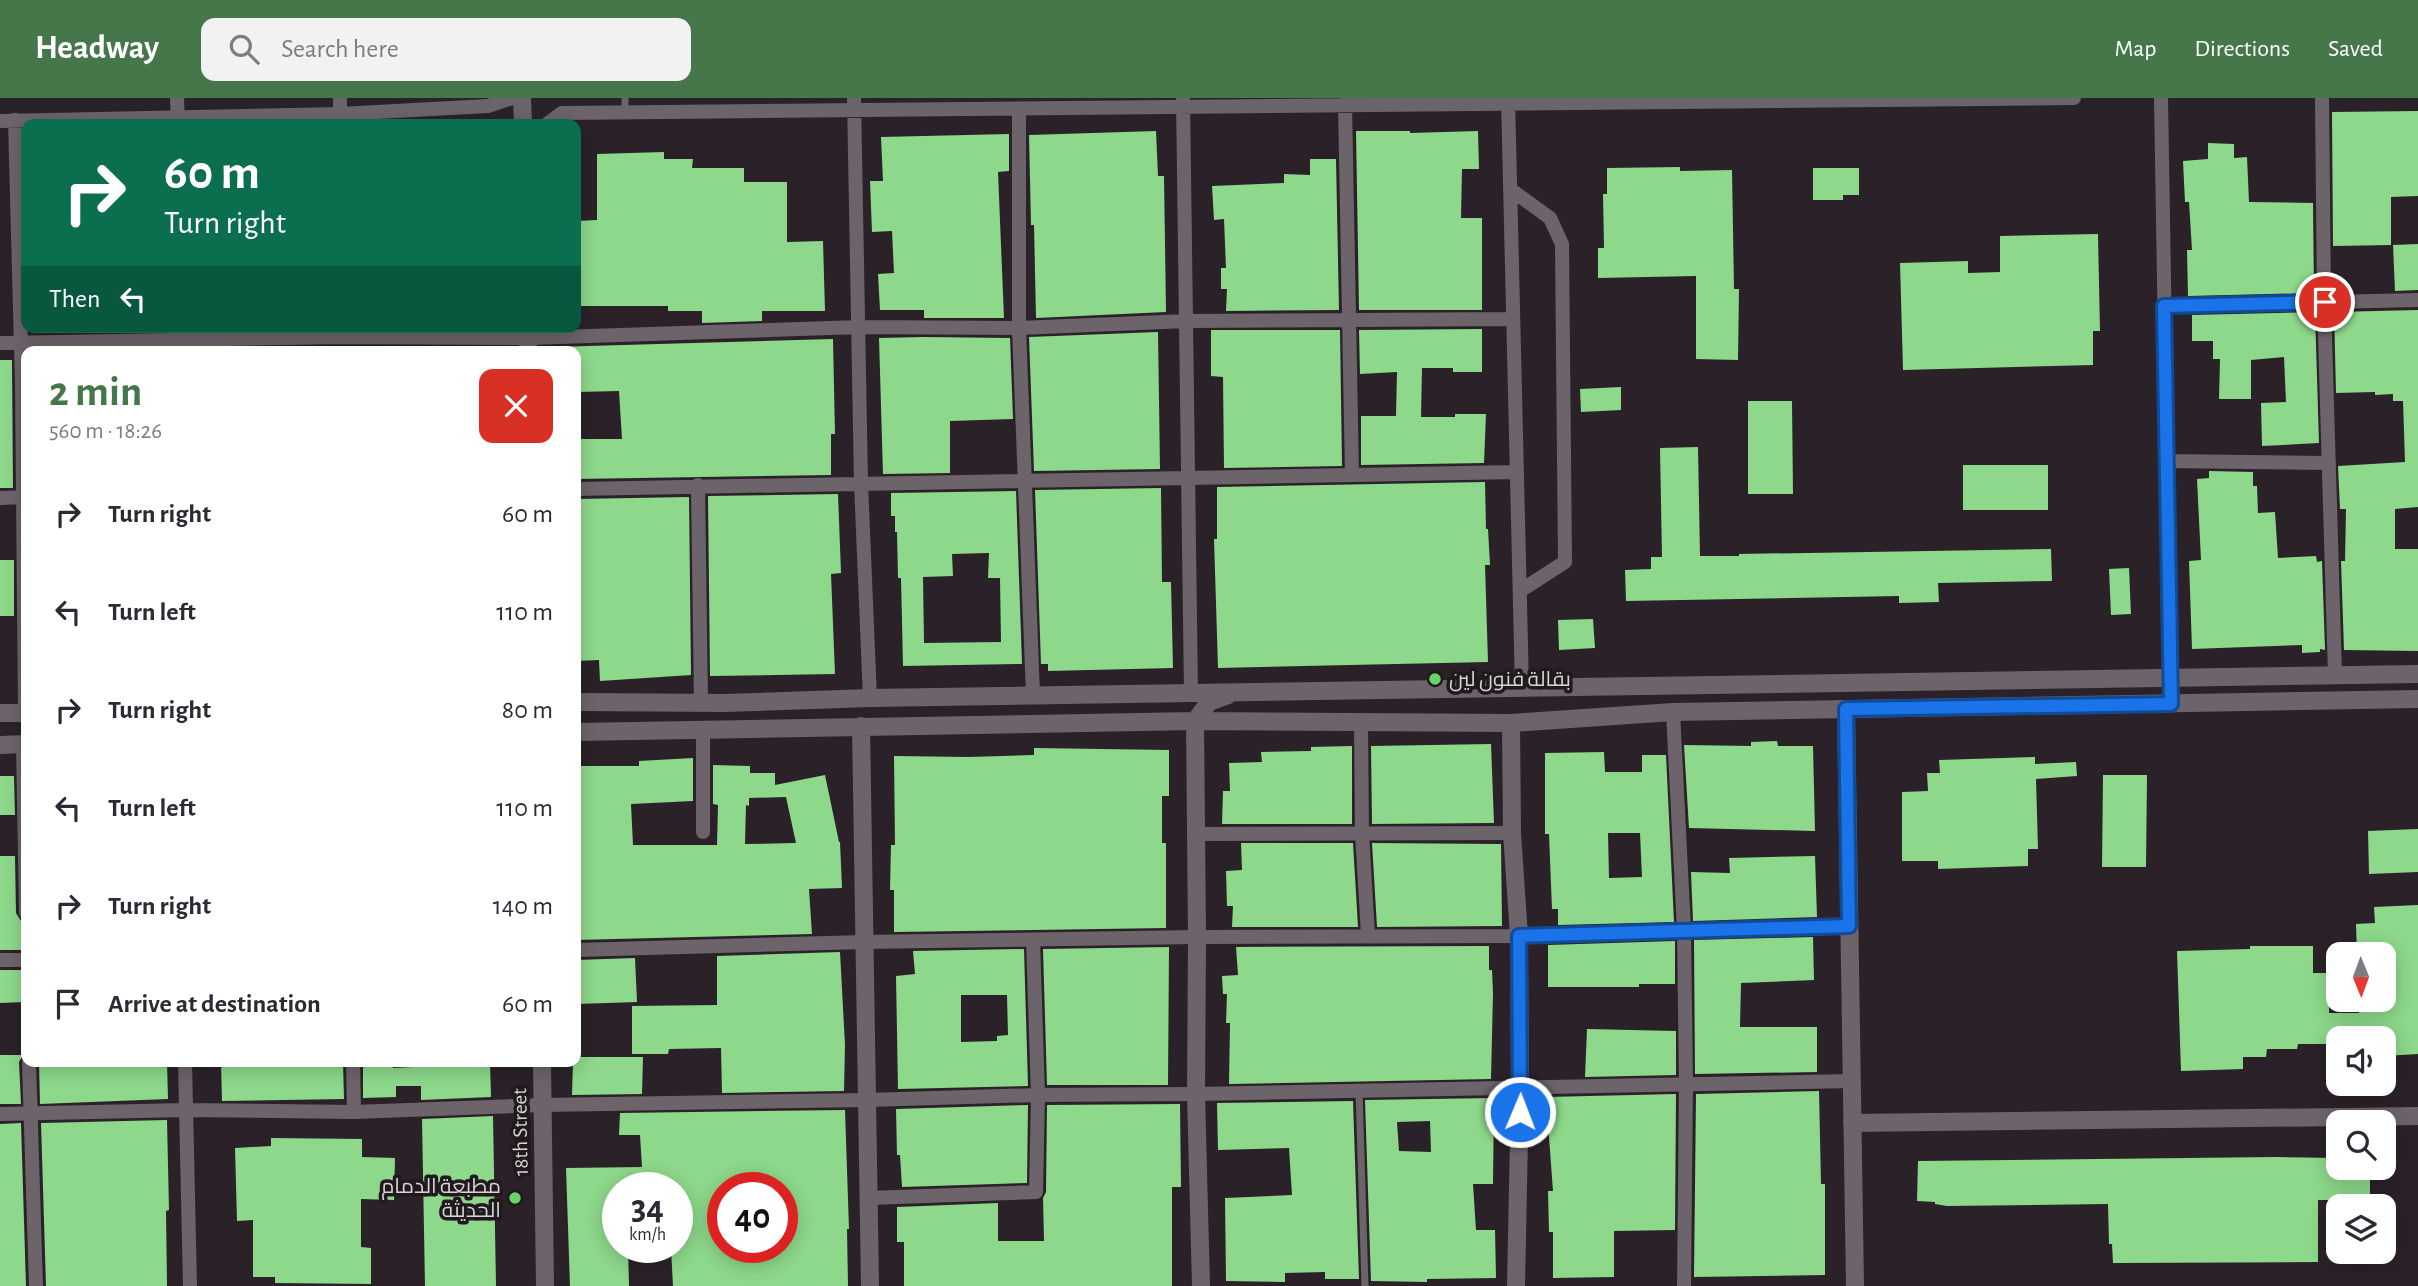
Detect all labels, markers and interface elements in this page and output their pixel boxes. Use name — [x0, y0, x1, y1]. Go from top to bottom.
search box — [201, 18, 691, 81]
icon: search — [225, 30, 263, 68]
text: Headway — [35, 32, 159, 65]
text: Search here — [281, 36, 399, 62]
text: Map — [2114, 37, 2156, 61]
text: Directions — [2194, 37, 2290, 61]
text: Saved — [2328, 37, 2383, 61]
icon: right — [49, 147, 140, 238]
text: 60 m — [164, 149, 260, 198]
text: Turn right — [164, 207, 286, 239]
pin — [2295, 272, 2355, 332]
icon: left — [114, 280, 152, 318]
icon: arrive — [2306, 283, 2344, 321]
text: Then — [49, 286, 100, 312]
button: close — [479, 369, 553, 443]
text: 2 min — [49, 371, 142, 413]
text: 560 m · 18:26 — [49, 420, 162, 443]
icon: right — [49, 495, 87, 533]
text: Turn right — [108, 501, 211, 527]
text: 60 m — [502, 501, 553, 527]
icon: left — [49, 593, 87, 631]
text: Turn left — [108, 599, 196, 625]
text: 110 m — [496, 599, 553, 625]
place label: بقالة فنون لين — [1449, 669, 1571, 692]
marker: بقالة فنون لين — [1427, 671, 1443, 687]
icon: right — [49, 691, 87, 729]
text: Turn right — [108, 697, 211, 723]
text: 80 m — [502, 697, 553, 723]
icon: left — [49, 789, 87, 827]
text: Turn left — [108, 795, 196, 821]
text: 110 m — [496, 795, 553, 821]
icon: right — [49, 887, 87, 925]
text: Turn right — [108, 893, 211, 919]
text: 140 m — [493, 893, 553, 919]
north arrow — [2326, 942, 2396, 1012]
map controls — [2326, 942, 2396, 1264]
icon: arrive — [49, 985, 87, 1023]
text: Arrive at destination — [108, 991, 321, 1017]
text: 60 m — [502, 991, 553, 1017]
button: sound — [2326, 1026, 2396, 1096]
position arrow — [1483, 1075, 1557, 1149]
street label: 18th Street — [509, 1088, 532, 1176]
button: search — [2326, 1110, 2396, 1180]
speed limit sign: 40 — [707, 1172, 798, 1263]
place label: مطبعة الدمام الحديثة — [381, 1176, 501, 1221]
marker: مطبعة الدمام الحديثة — [507, 1190, 523, 1206]
text: 34 — [631, 1191, 664, 1226]
button: layers — [2326, 1194, 2396, 1264]
text: km/h — [629, 1226, 666, 1244]

